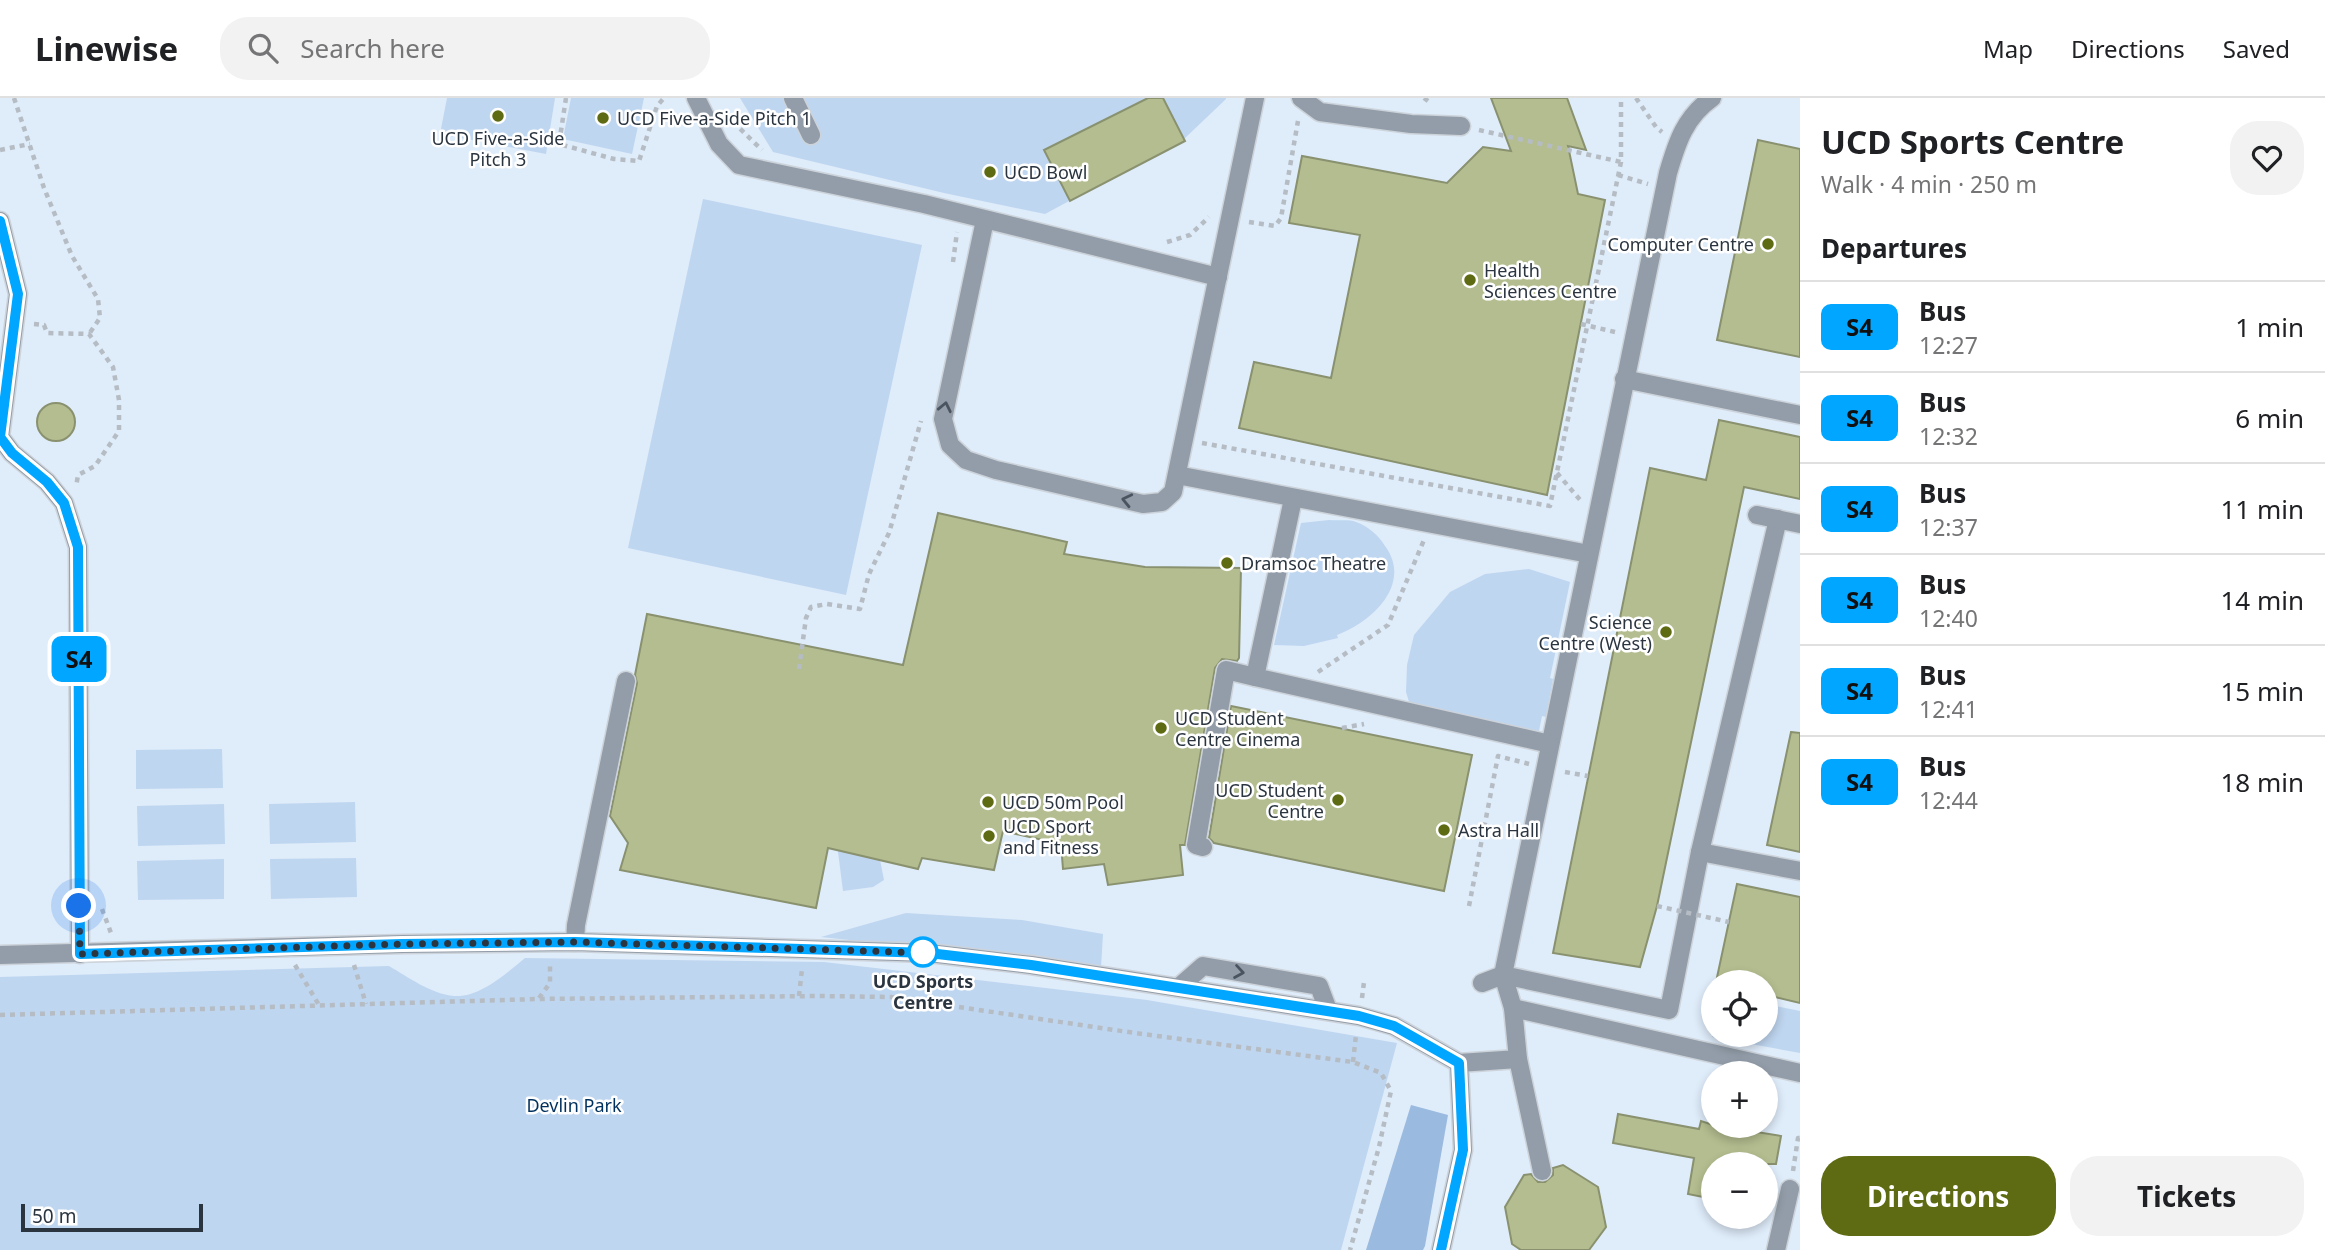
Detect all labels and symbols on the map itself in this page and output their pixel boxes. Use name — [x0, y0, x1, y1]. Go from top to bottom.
place label: UCD Five-a-Side Pitch 1 — [617, 106, 812, 130]
marker: UCD Five-a-Side Pitch 3 — [490, 108, 506, 124]
marker: UCD Five-a-Side Pitch 1 — [595, 110, 611, 126]
place label: UCD Five-a-Side Pitch 3 — [431, 126, 565, 171]
place label: UCD Bowl — [1004, 160, 1087, 184]
marker: UCD Bowl — [982, 164, 998, 180]
place label: Computer Centre — [1608, 232, 1754, 256]
marker: Computer Centre — [1760, 236, 1776, 252]
place label: Health Sciences Centre — [1484, 258, 1617, 303]
marker: Health Sciences Centre — [1462, 272, 1478, 288]
one-way arrow — [937, 401, 952, 413]
one-way arrow — [1121, 493, 1133, 508]
place label: Dramsoc Theatre — [1241, 551, 1386, 575]
marker: Dramsoc Theatre — [1219, 555, 1235, 571]
place label: Science Centre (West) — [1538, 610, 1652, 655]
marker: Science Centre (West) — [1658, 624, 1674, 640]
line badge: S4 — [48, 636, 110, 682]
place label: UCD Student Centre Cinema — [1175, 706, 1300, 751]
marker: UCD Student Centre Cinema — [1153, 720, 1169, 736]
place label: UCD Student Centre — [1215, 778, 1325, 823]
place label: UCD 50m Pool — [1002, 790, 1124, 814]
marker: UCD Student Centre — [1330, 792, 1346, 808]
marker: UCD 50m Pool — [980, 794, 996, 810]
place label: UCD Sport and Fitness — [1003, 814, 1099, 859]
place label: Astra Hall — [1458, 818, 1539, 842]
marker: Astra Hall — [1436, 822, 1452, 838]
marker: UCD Sport and Fitness — [981, 828, 997, 844]
your location — [61, 888, 96, 923]
marker: UCD Sports Centre — [908, 937, 938, 967]
one-way arrow — [1233, 964, 1245, 979]
place label: UCD Sports Centre — [873, 969, 973, 1014]
park label: Devlin Park — [526, 1093, 622, 1117]
scale bar — [21, 1201, 203, 1233]

